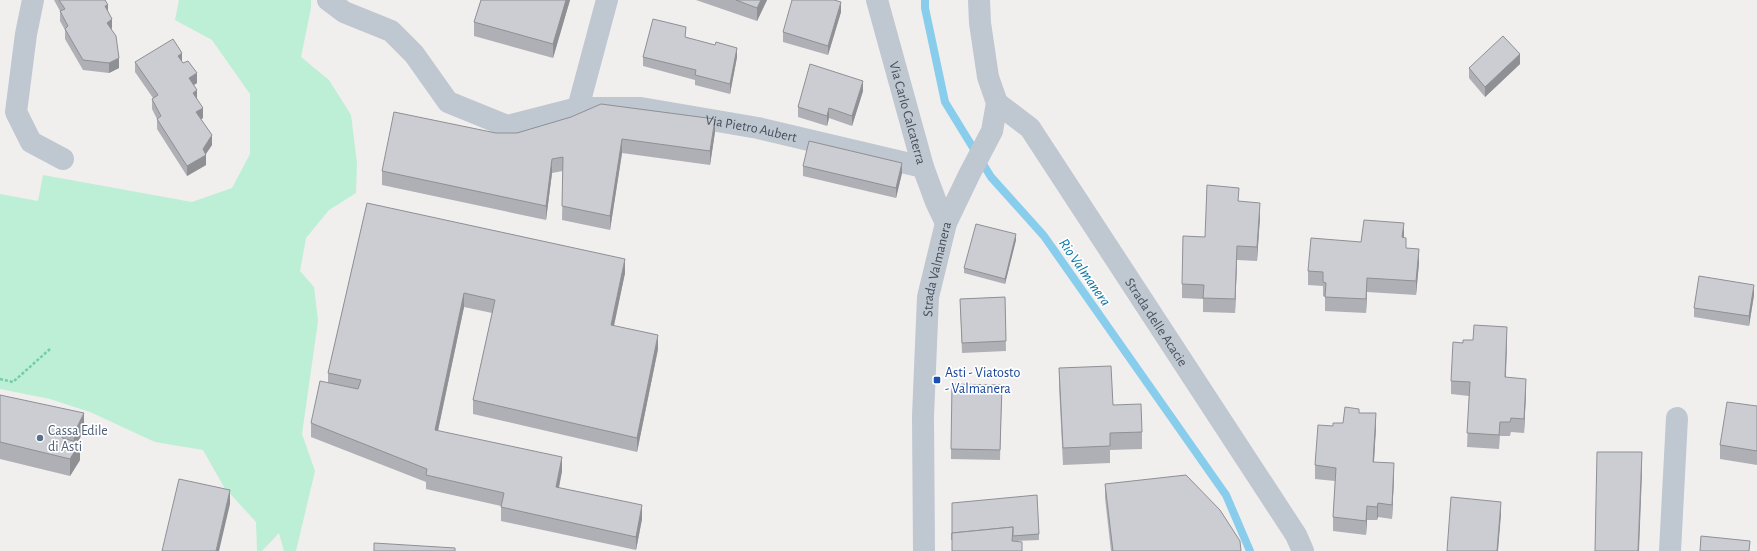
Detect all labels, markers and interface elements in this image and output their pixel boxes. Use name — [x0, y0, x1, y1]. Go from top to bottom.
street label: Via Carlo Calcaterra — [886, 60, 928, 167]
street label: Via Pietro Aubert — [704, 113, 799, 145]
street label: Strada Valmanera — [921, 220, 954, 317]
water label: Rio Valmanera — [1056, 236, 1113, 309]
street label: Strada delle Acacie — [1122, 276, 1190, 369]
place label: Asti - Viatosto - Valmanera — [945, 366, 1020, 396]
marker: Asti - Viatosto - Valmanera — [932, 375, 942, 385]
place label: Cassa Edile di Asti — [48, 424, 108, 454]
marker: Cassa Edile di Asti — [35, 433, 45, 443]

